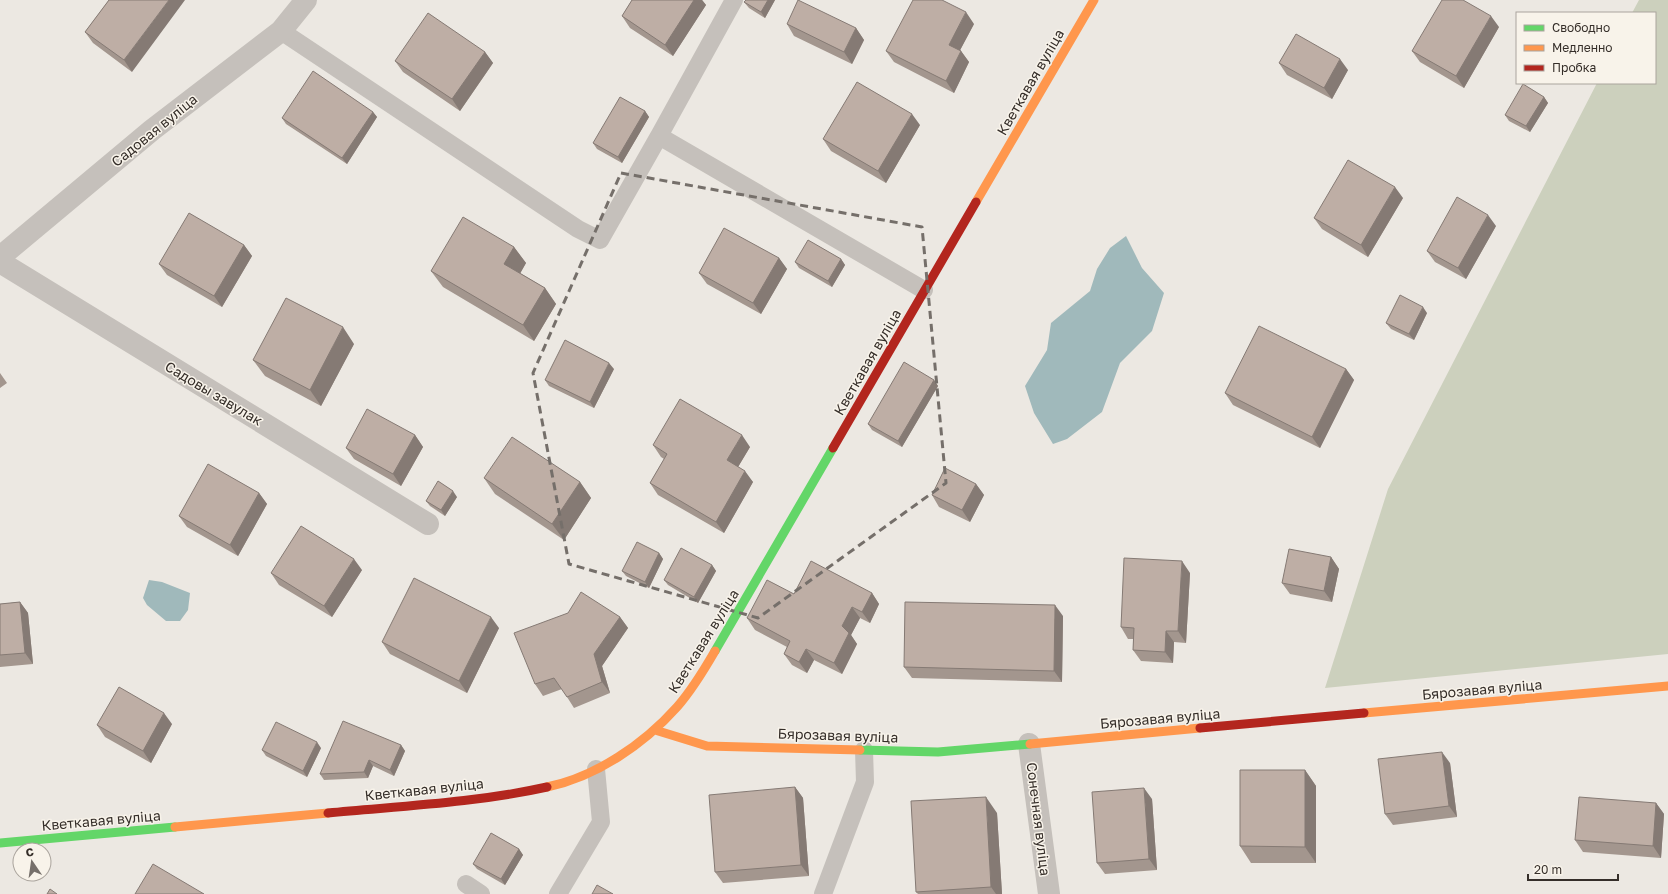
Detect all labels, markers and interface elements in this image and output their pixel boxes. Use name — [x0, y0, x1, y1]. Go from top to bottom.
legend — [1516, 12, 1656, 84]
text: Свободно — [1552, 20, 1610, 35]
street label: Кветкавая вуліца — [993, 26, 1067, 138]
text: Медленно — [1552, 40, 1612, 55]
text: Пробка — [1552, 60, 1596, 75]
street label: Садовая вуліца — [108, 90, 200, 170]
street label: Кветкавая вуліца — [830, 306, 904, 418]
street label: Садовы завулак — [162, 357, 266, 429]
street label: Кветкавая вуліца — [664, 586, 742, 696]
street label: Бярозавая вуліца — [1421, 675, 1543, 703]
street label: Бярозавая вуліца — [1099, 704, 1221, 732]
street label: Бярозавая вуліца — [777, 724, 899, 746]
street label: Сонечная вуліца — [1024, 761, 1054, 877]
street label: Кветкавая вуліца — [364, 774, 484, 804]
street label: Кветкавая вуліца — [41, 806, 161, 834]
north arrow — [12, 842, 52, 882]
text: С — [24, 845, 35, 859]
scale bar — [1528, 856, 1618, 882]
text: 20 m — [1534, 862, 1562, 877]

